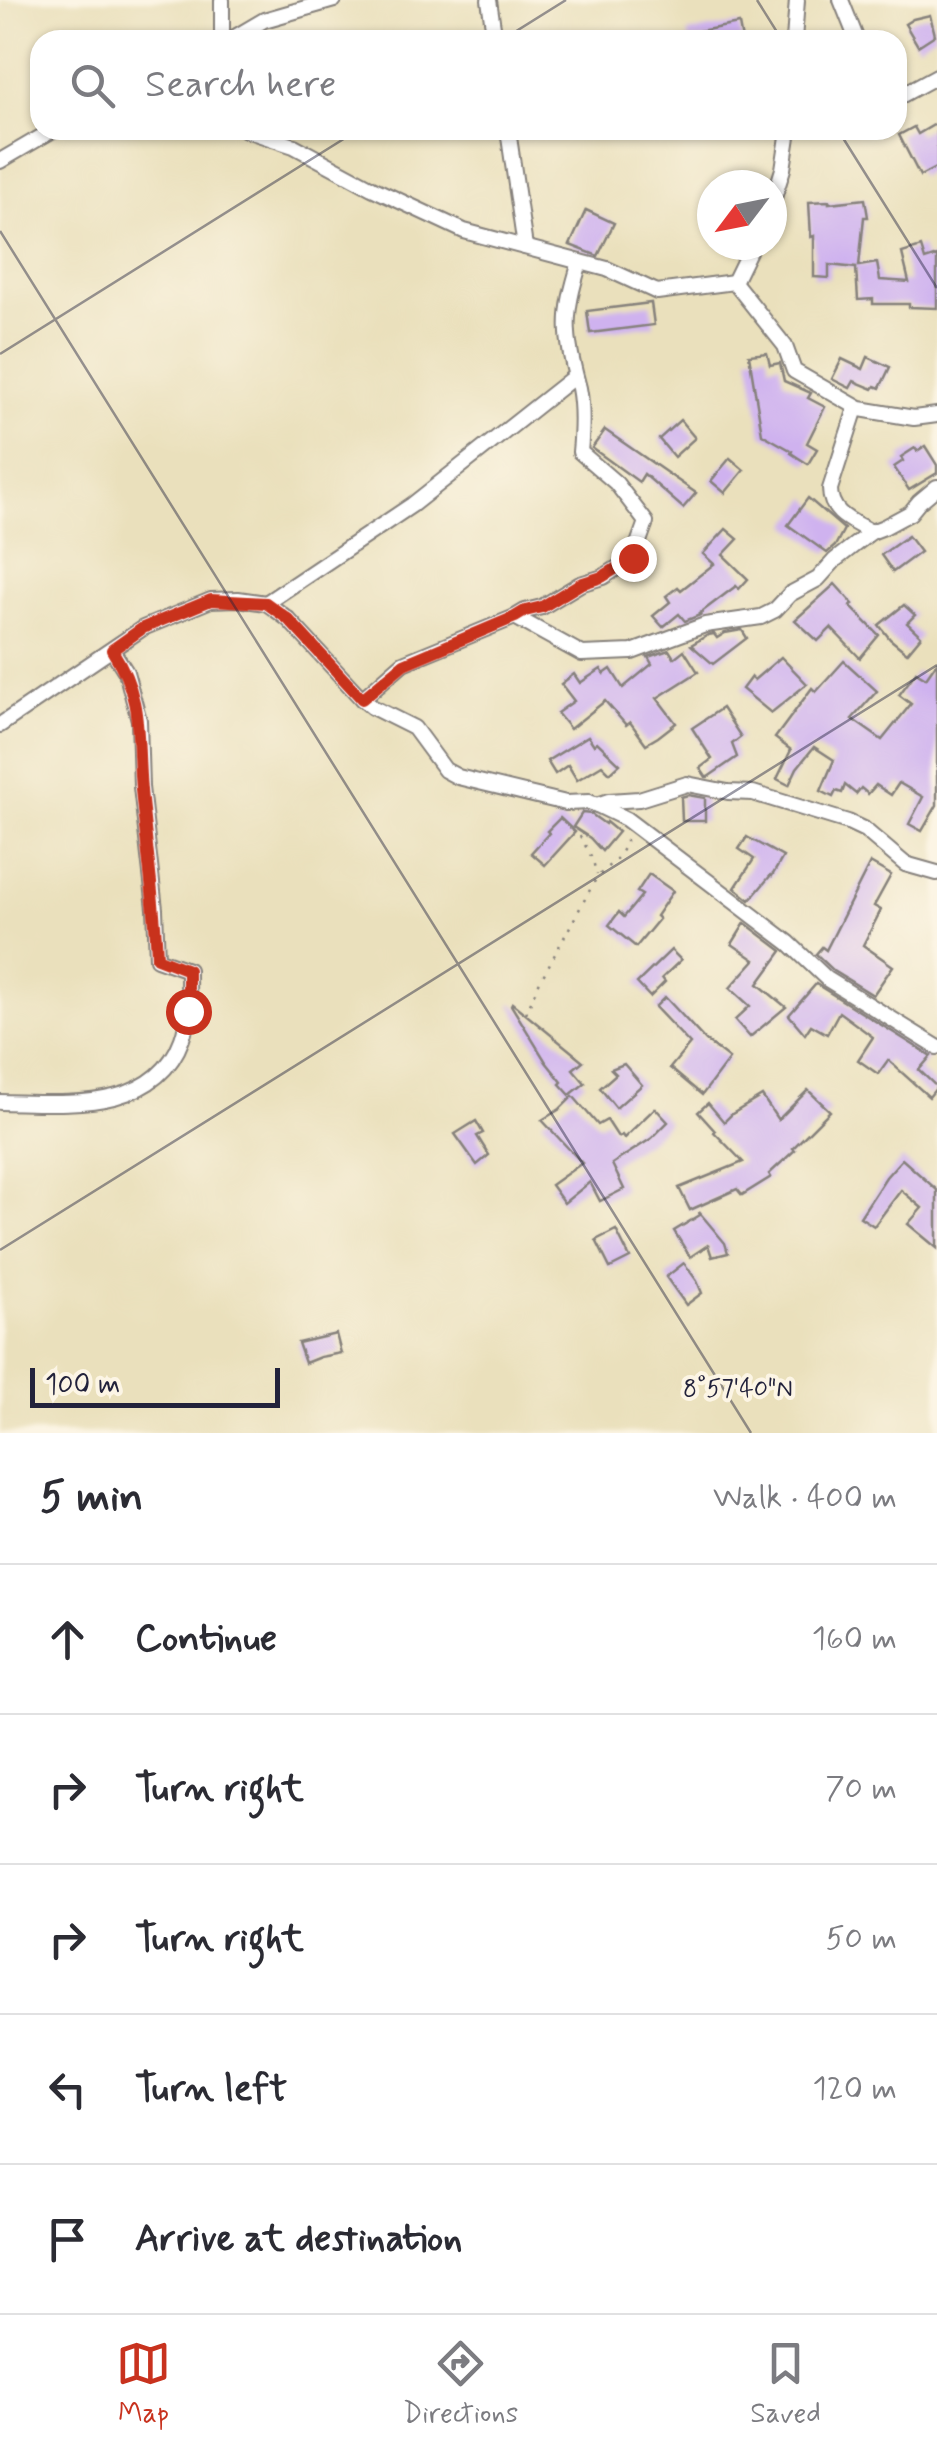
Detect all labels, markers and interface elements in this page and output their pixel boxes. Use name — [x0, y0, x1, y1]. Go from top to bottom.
search box — [30, 30, 907, 140]
icon: search — [65, 58, 120, 113]
text: Search here — [145, 61, 336, 110]
north arrow — [697, 170, 787, 260]
route end — [611, 536, 657, 582]
route start — [166, 989, 212, 1035]
scale bar — [30, 1363, 280, 1408]
text: 100 m — [45, 1367, 120, 1404]
text: 8°57'40"N — [683, 1373, 793, 1406]
text: 5 min — [40, 1471, 143, 1526]
text: Walk · 400 m — [713, 1477, 897, 1519]
icon: ahead — [40, 1612, 95, 1667]
text: Continue — [135, 1615, 277, 1664]
text: 160 m — [812, 1618, 897, 1660]
icon: right — [40, 1762, 95, 1817]
text: Turn right — [135, 1765, 304, 1814]
text: 70 m — [825, 1768, 897, 1810]
icon: right — [40, 1912, 95, 1967]
text: Turn right — [135, 1915, 304, 1964]
text: 50 m — [825, 1918, 897, 1960]
icon: left — [40, 2062, 95, 2117]
text: Turn left — [135, 2065, 287, 2114]
text: 120 m — [812, 2068, 897, 2110]
icon: arrive — [40, 2212, 95, 2267]
text: Arrive at destination — [135, 2215, 462, 2264]
tab: Map — [116, 2336, 171, 2433]
tab: Directions — [403, 2336, 518, 2433]
tab: Saved — [750, 2336, 821, 2433]

